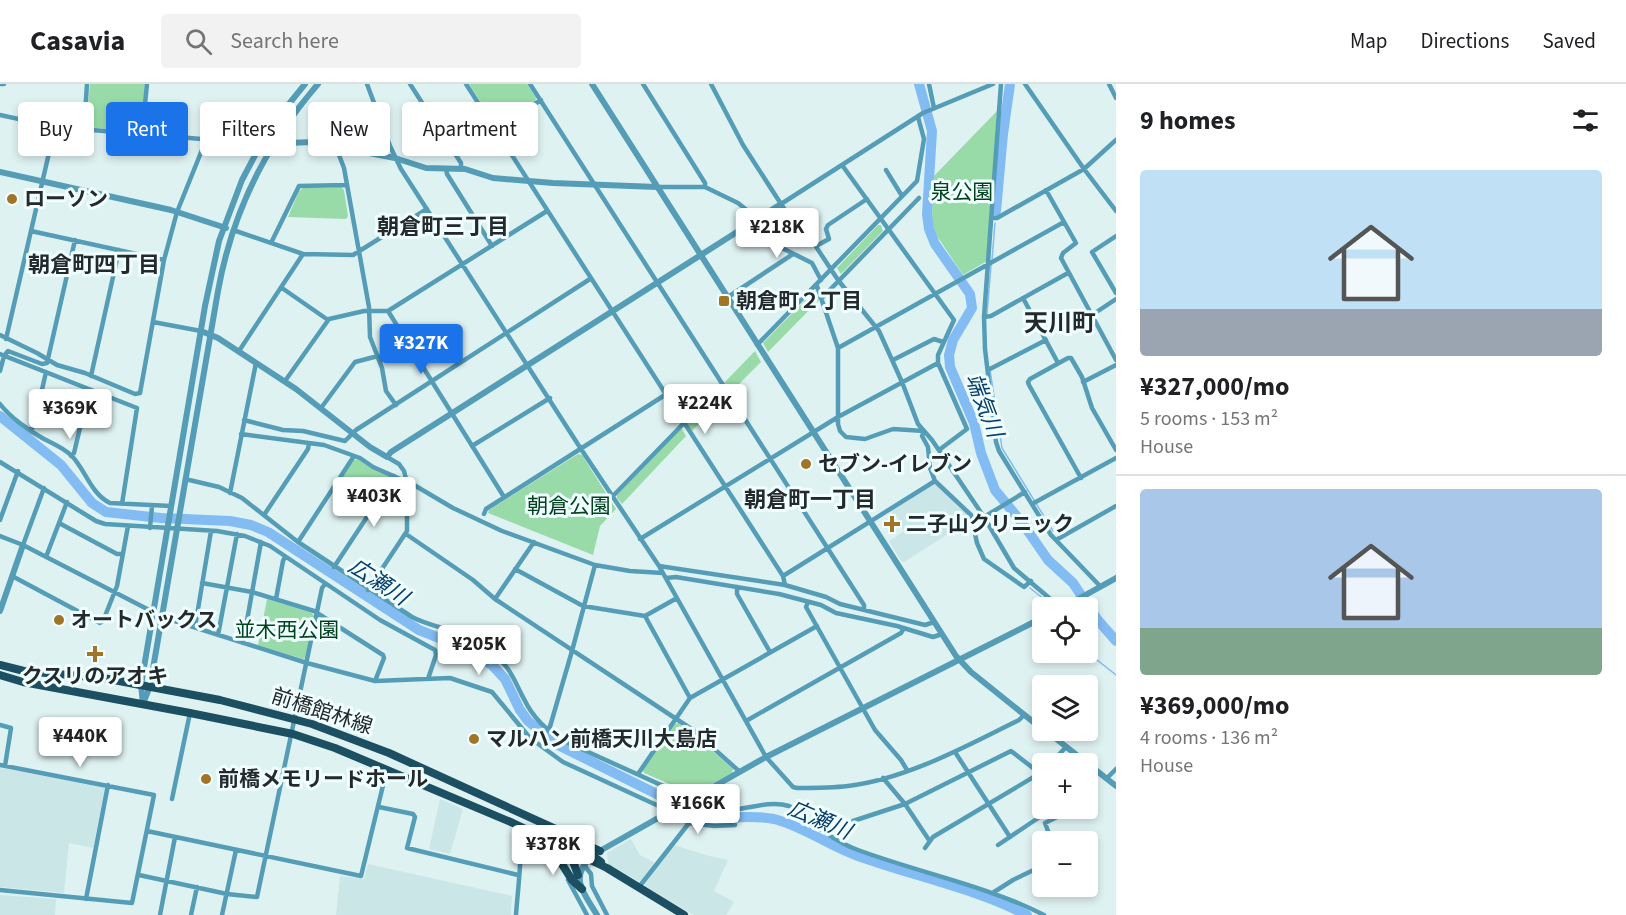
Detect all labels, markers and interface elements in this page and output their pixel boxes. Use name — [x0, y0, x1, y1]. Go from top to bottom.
search box — [161, 14, 581, 68]
text: Casavia — [30, 21, 125, 61]
icon: search — [182, 25, 215, 58]
text: Search here — [230, 25, 339, 57]
text: Map — [1350, 26, 1388, 56]
text: Directions — [1421, 26, 1509, 56]
text: Saved — [1542, 26, 1596, 56]
chip: Buy — [18, 102, 94, 156]
chip: Rent — [106, 102, 188, 156]
chip: Filters — [200, 102, 296, 156]
chip: New — [308, 102, 390, 156]
chip: Apartment — [402, 102, 538, 156]
text: 9 homes — [1140, 102, 1235, 139]
icon: filters — [1569, 104, 1602, 137]
park label: 泉公園 — [931, 177, 994, 207]
place label: ローソン — [24, 184, 108, 214]
marker: ローソン — [5, 192, 19, 206]
pin: ¥218K — [735, 208, 819, 259]
icon: home — [1317, 209, 1425, 317]
district label: 朝倉町三丁目 — [377, 211, 509, 243]
text: ¥218K — [750, 213, 804, 241]
district label: 朝倉町四丁目 — [28, 249, 160, 281]
place label: 朝倉町２丁目 — [736, 286, 862, 316]
marker: 朝倉町２丁目 — [717, 294, 731, 308]
district label: 天川町 — [1024, 306, 1096, 341]
pin: ¥327K — [379, 324, 463, 375]
text: ¥327K — [394, 329, 448, 357]
text: ¥327,000/mo — [1140, 368, 1289, 405]
water label: 端気川 — [957, 369, 1012, 444]
pin: ¥224K — [663, 384, 747, 435]
pin: ¥369K — [28, 389, 112, 440]
text: ¥224K — [678, 389, 732, 417]
text: ¥369K — [43, 394, 97, 422]
text: 5 rooms · 153 m² — [1140, 405, 1278, 433]
text: House — [1140, 433, 1193, 461]
place label: セブン-イレブン — [818, 449, 972, 479]
marker: セブン-イレブン — [799, 457, 813, 471]
pin: ¥403K — [332, 477, 416, 528]
text: ¥403K — [347, 482, 401, 510]
district label: 朝倉町一丁目 — [744, 484, 876, 516]
park label: 朝倉公園 — [527, 491, 611, 521]
place label: 二子山クリニック — [906, 509, 1074, 539]
marker: 二子山クリニック — [883, 515, 901, 533]
icon: home — [1317, 528, 1425, 636]
water label: 広瀬川 — [342, 550, 417, 614]
map controls — [1032, 597, 1098, 897]
button: locate — [1032, 597, 1098, 663]
place label: オートバックス — [71, 605, 217, 635]
marker: オートバックス — [52, 613, 66, 627]
park label: 並木西公園 — [235, 615, 340, 645]
pin: ¥205K — [437, 625, 521, 676]
text: ¥205K — [452, 630, 506, 658]
marker: クスリのアオキ — [88, 647, 102, 661]
place label: クスリのアオキ — [22, 661, 168, 691]
button: layers — [1032, 675, 1098, 741]
street label: 前橋館林線 — [267, 681, 377, 741]
text: ¥369,000/mo — [1140, 687, 1289, 724]
pin: ¥440K — [38, 717, 122, 768]
text: ¥440K — [53, 722, 107, 750]
place label: マルハン前橋天川大島店 — [486, 724, 717, 754]
text: 4 rooms · 136 m² — [1140, 724, 1278, 752]
marker: マルハン前橋天川大島店 — [467, 732, 481, 746]
text: House — [1140, 752, 1193, 780]
button: + — [1032, 753, 1098, 819]
place label: 前橋メモリードホール — [218, 764, 428, 794]
marker: 前橋メモリードホール — [199, 772, 213, 786]
pin: ¥166K — [656, 784, 740, 835]
text: ¥166K — [671, 789, 725, 817]
water label: 広瀬川 — [783, 792, 858, 848]
pin: ¥378K — [511, 825, 595, 876]
text: ¥378K — [526, 830, 580, 858]
button: − — [1032, 831, 1098, 897]

